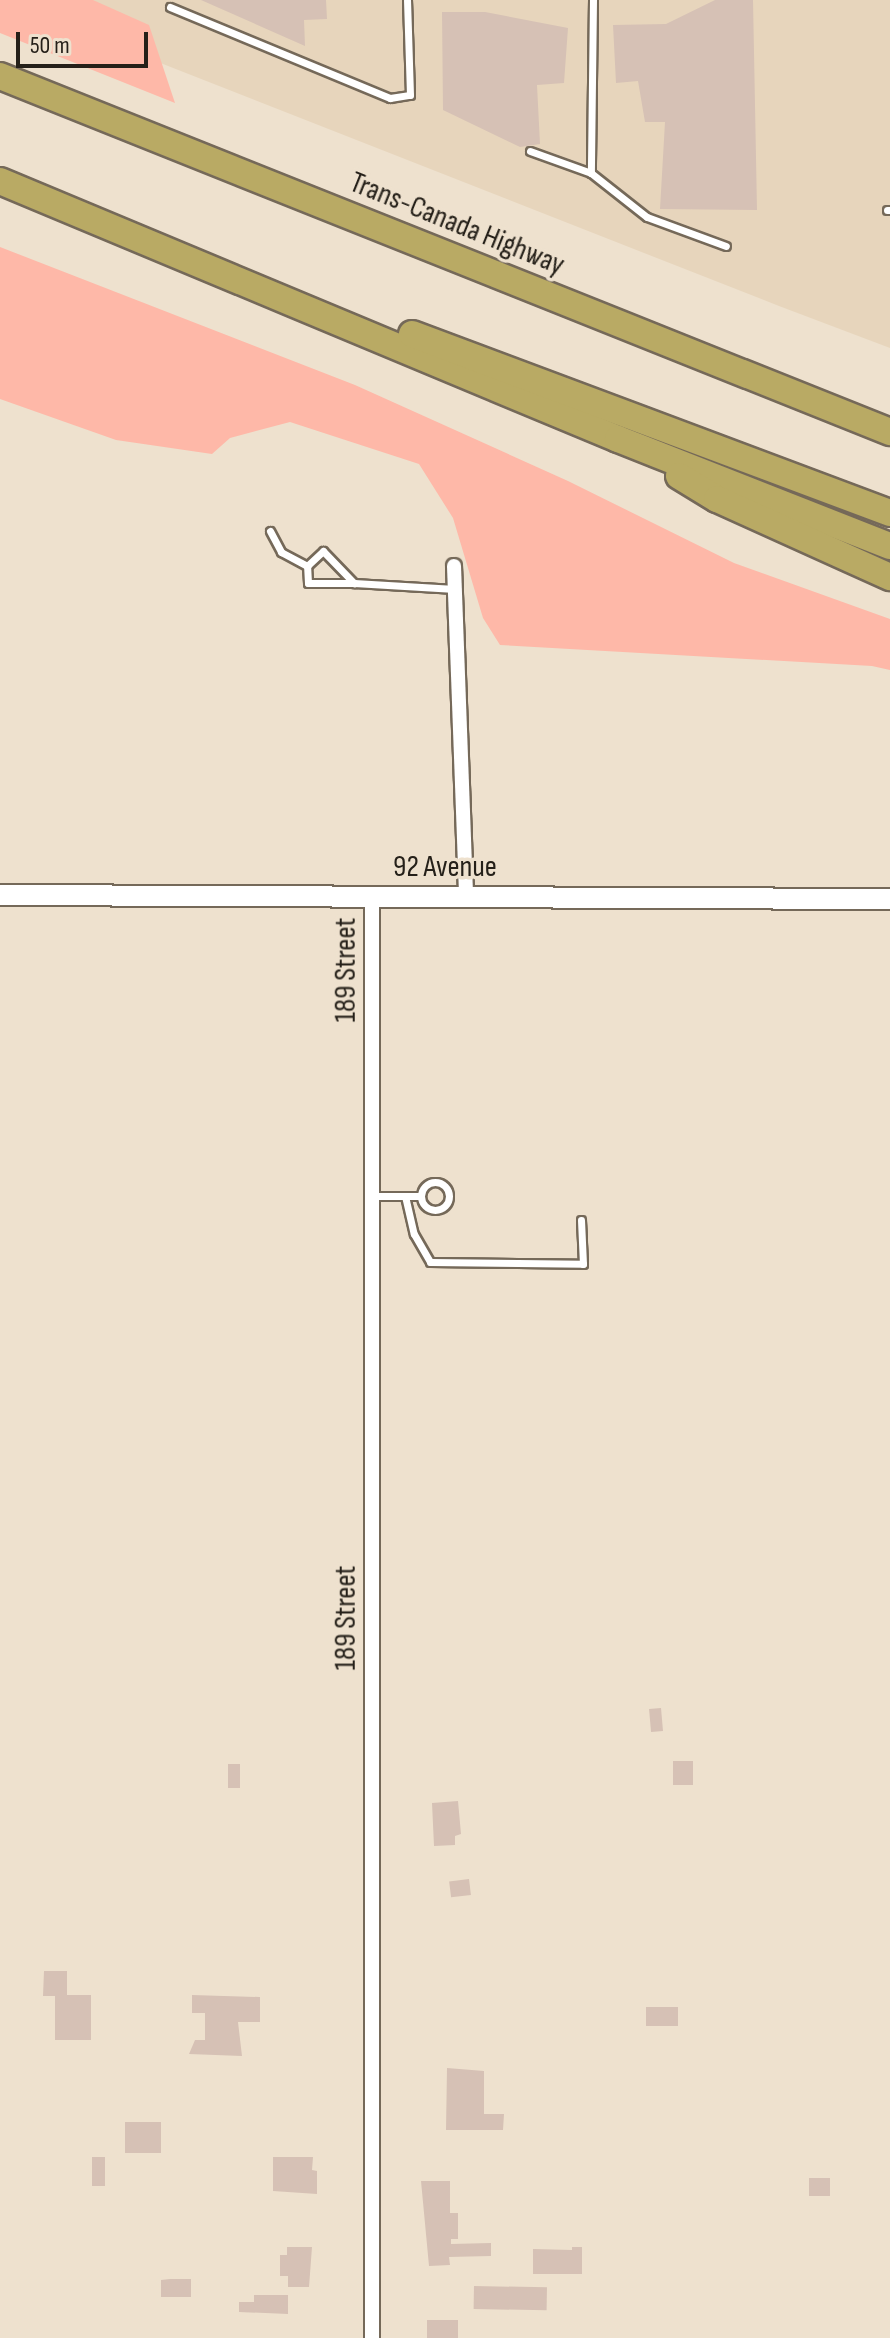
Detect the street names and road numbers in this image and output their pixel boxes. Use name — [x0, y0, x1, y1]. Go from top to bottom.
street label: Trans-Canada Highway — [345, 165, 569, 283]
street label: 92 Avenue — [393, 849, 497, 885]
street label: 189 Street — [328, 918, 364, 1022]
street label: 189 Street — [328, 1566, 364, 1670]

